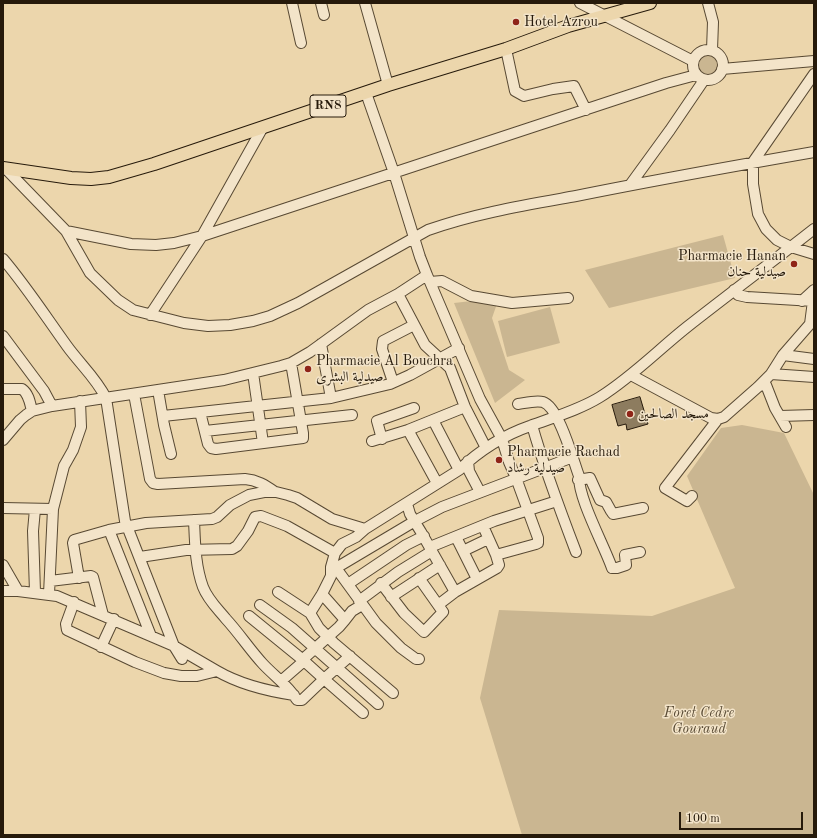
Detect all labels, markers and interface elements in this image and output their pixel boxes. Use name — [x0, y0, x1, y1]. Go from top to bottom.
place label: Hotel Azrou — [524, 14, 598, 30]
marker: Hotel Azrou — [511, 17, 521, 27]
road number: RN8 — [310, 95, 346, 117]
place label: Pharmacie Hanan صيدلية حنان — [678, 248, 786, 280]
marker: Pharmacie Hanan صيدلية حنان — [789, 259, 799, 269]
place label: Pharmacie Al Bouchra صيدلية البشرى — [316, 353, 453, 386]
marker: Pharmacie Al Bouchra صيدلية البشرى — [303, 364, 313, 374]
place label: مسجد الصالحين — [638, 406, 709, 422]
marker: مسجد الصالحين — [625, 409, 635, 419]
place label: Pharmacie Rachad صيدلية رشاد — [507, 444, 620, 476]
marker: Pharmacie Rachad صيدلية رشاد — [494, 455, 504, 465]
park label: Foret Cedre Gouraud — [664, 705, 734, 738]
scale bar — [681, 804, 805, 830]
text: 100 m — [686, 813, 720, 825]

